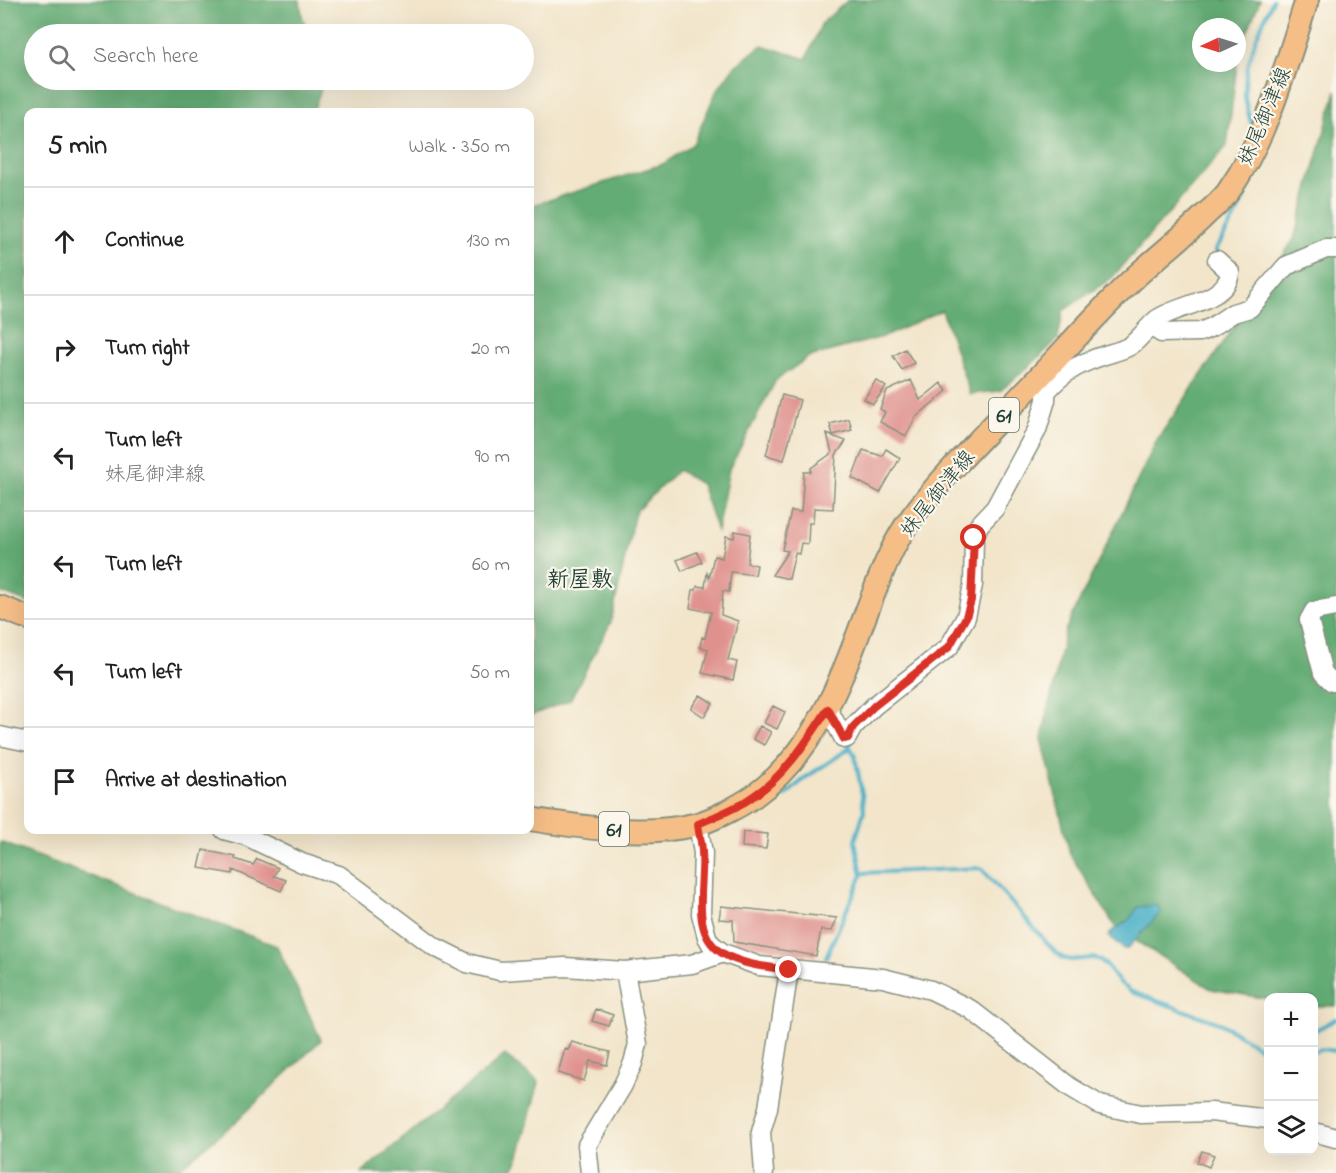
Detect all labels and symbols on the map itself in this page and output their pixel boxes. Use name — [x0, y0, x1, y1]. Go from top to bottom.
north arrow — [1192, 18, 1246, 72]
street label: 妹尾御津線 — [1232, 63, 1300, 171]
road number: 61 — [989, 398, 1019, 432]
street label: 妹尾御津線 — [894, 444, 983, 544]
route start — [960, 524, 986, 550]
district label: 新屋敷 — [547, 565, 613, 597]
road number: 61 — [599, 812, 629, 846]
route end — [775, 956, 801, 982]

